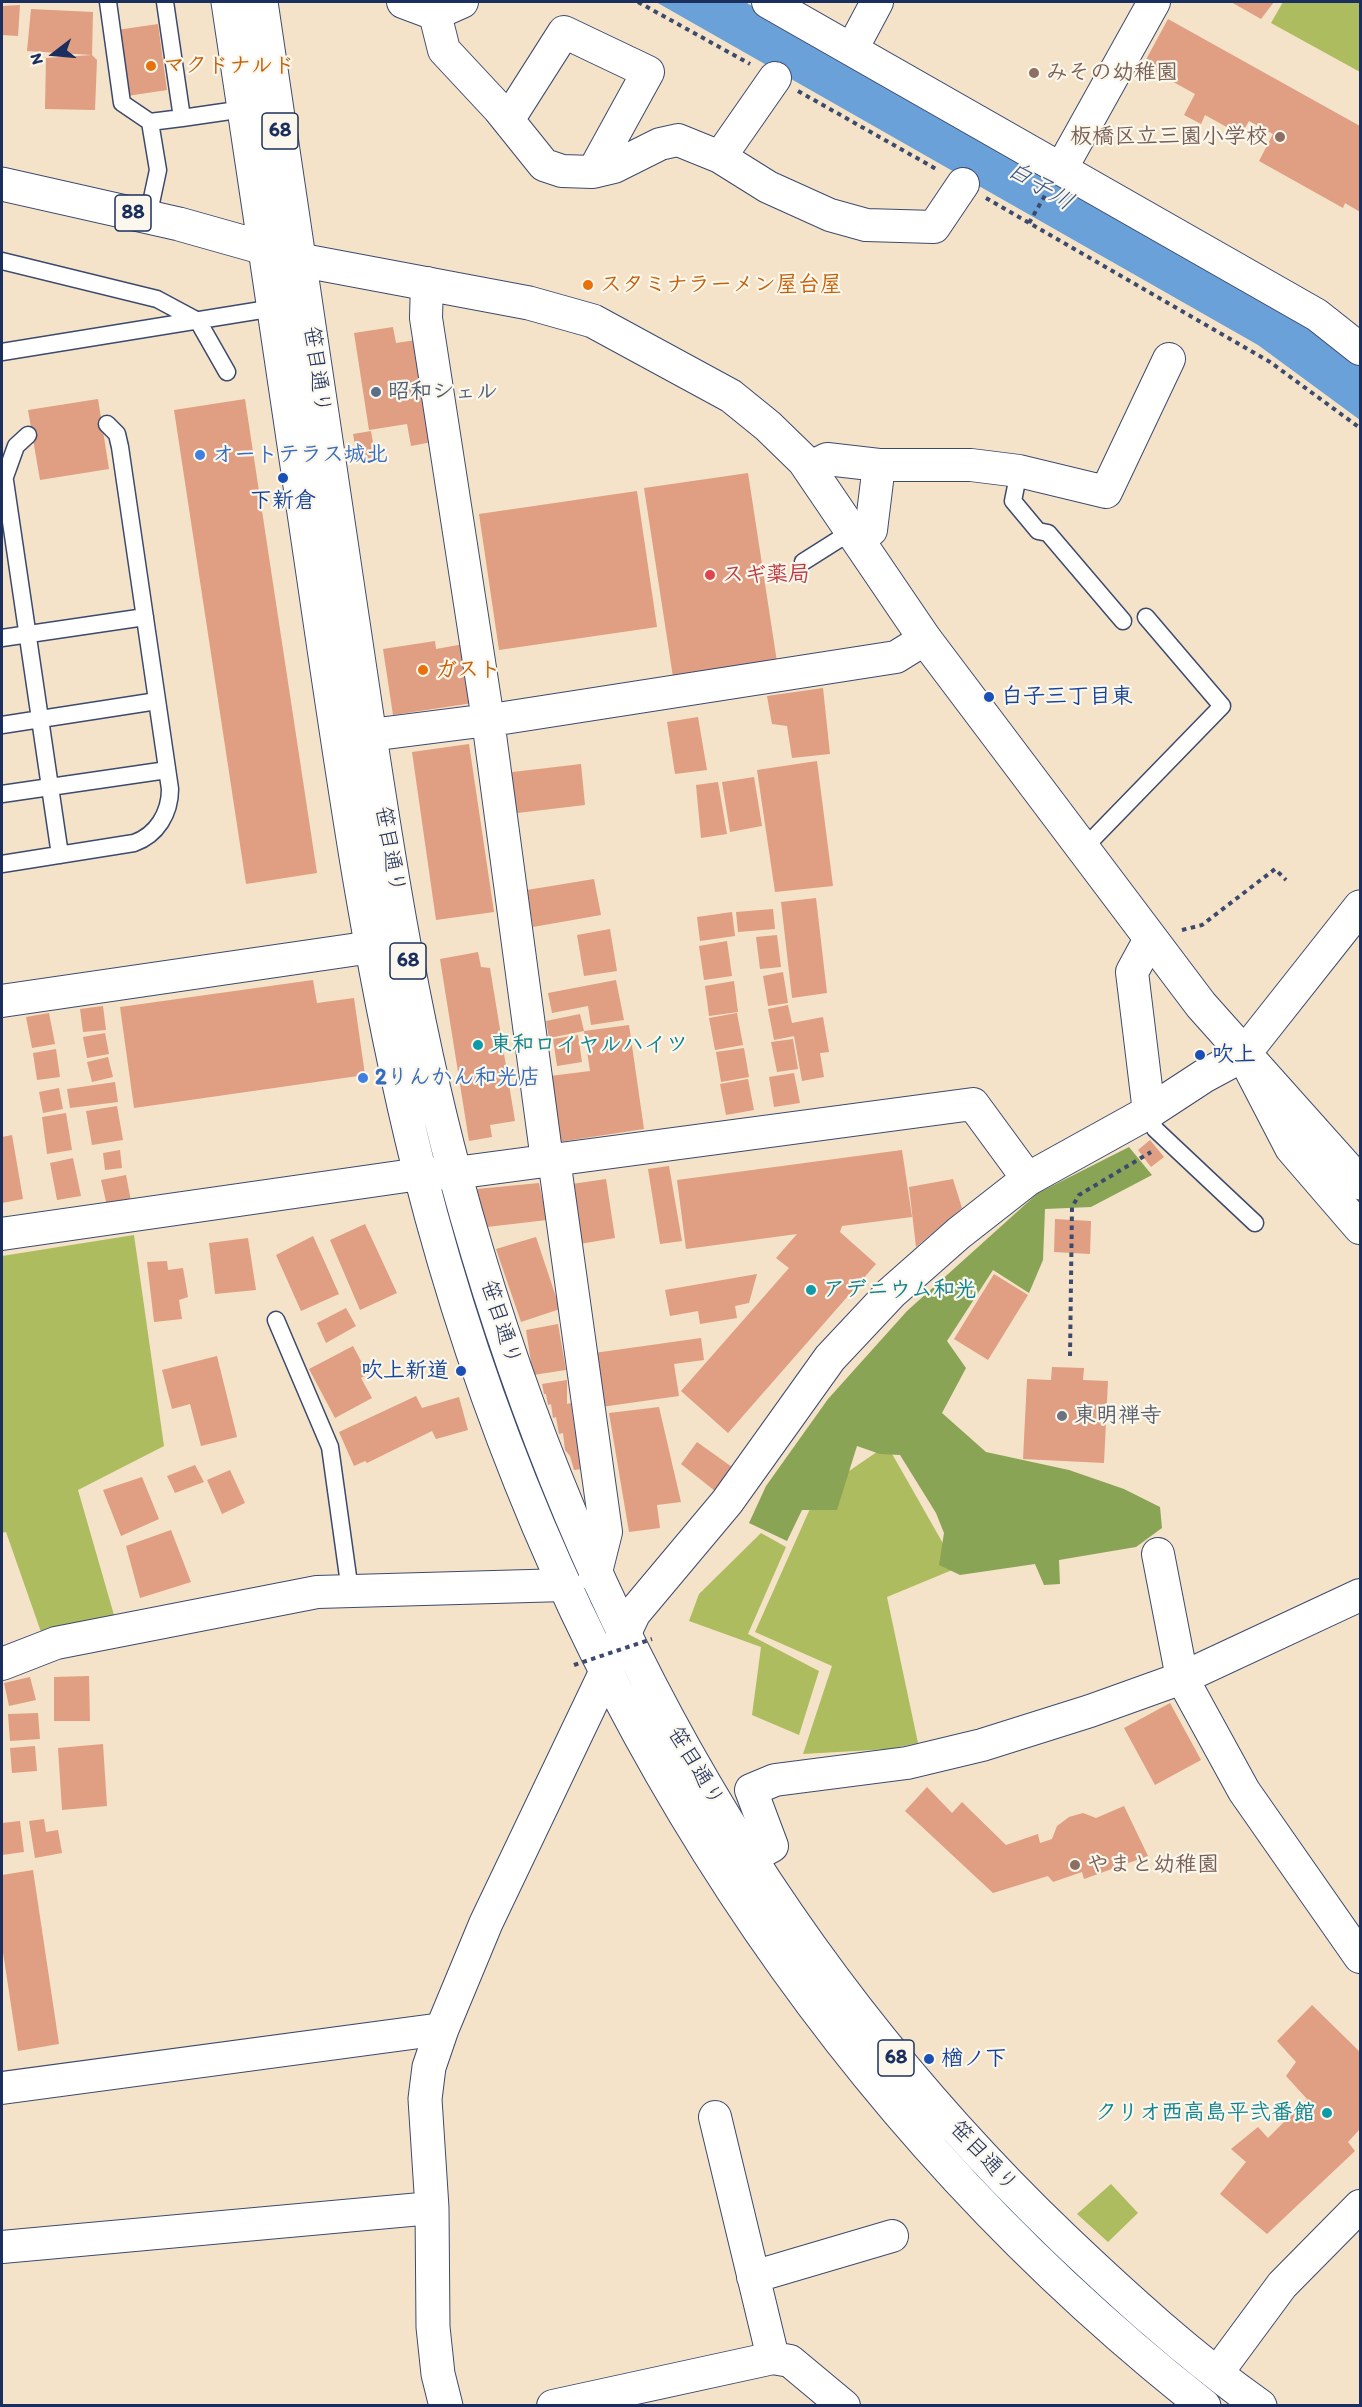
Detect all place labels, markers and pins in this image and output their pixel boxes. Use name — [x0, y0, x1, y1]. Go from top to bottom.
place label: マクドナルド — [163, 53, 295, 79]
marker: マクドナルド — [144, 59, 158, 73]
place label: みその幼稚園 — [1046, 60, 1178, 86]
marker: みその幼稚園 — [1027, 66, 1041, 80]
place label: 板橋区立三園小学校 — [1070, 124, 1268, 150]
marker: 板橋区立三園小学校 — [1273, 130, 1287, 144]
place label: スタミナラーメン屋台屋 — [600, 272, 842, 298]
marker: スタミナラーメン屋台屋 — [581, 278, 595, 292]
place label: 昭和シェル — [388, 379, 498, 405]
marker: 昭和シェル — [369, 385, 383, 399]
place label: オートテラス城北 — [212, 442, 388, 468]
marker: オートテラス城北 — [193, 448, 207, 462]
marker: 下新倉 — [276, 471, 290, 485]
place label: 下新倉 — [250, 488, 316, 514]
place label: スギ薬局 — [722, 562, 810, 588]
marker: スギ薬局 — [703, 568, 717, 582]
place label: ガスト — [435, 657, 501, 683]
marker: ガスト — [416, 663, 430, 677]
place label: 白子三丁目東 — [1001, 684, 1133, 710]
marker: 白子三丁目東 — [982, 690, 996, 704]
place label: 東和ロイヤルハイツ — [490, 1032, 688, 1058]
marker: 東和ロイヤルハイツ — [471, 1038, 485, 1052]
place label: 吹上 — [1212, 1042, 1256, 1068]
marker: 吹上 — [1193, 1048, 1207, 1062]
place label: 2りんかん和光店 — [375, 1065, 541, 1091]
marker: 2りんかん和光店 — [356, 1071, 370, 1085]
place label: アデニウム和光 — [823, 1277, 977, 1303]
marker: アデニウム和光 — [804, 1283, 818, 1297]
place label: 吹上新道 — [361, 1358, 449, 1384]
marker: 吹上新道 — [454, 1364, 468, 1378]
place label: 東明禅寺 — [1074, 1403, 1162, 1429]
marker: 東明禅寺 — [1055, 1409, 1069, 1423]
place label: やまと幼稚園 — [1087, 1852, 1219, 1878]
marker: やまと幼稚園 — [1068, 1858, 1082, 1872]
place label: 楢ノ下 — [941, 2046, 1007, 2072]
marker: 楢ノ下 — [922, 2052, 936, 2066]
place label: クリオ西高島平弐番館 — [1095, 2100, 1315, 2126]
marker: クリオ西高島平弐番館 — [1320, 2106, 1334, 2120]

